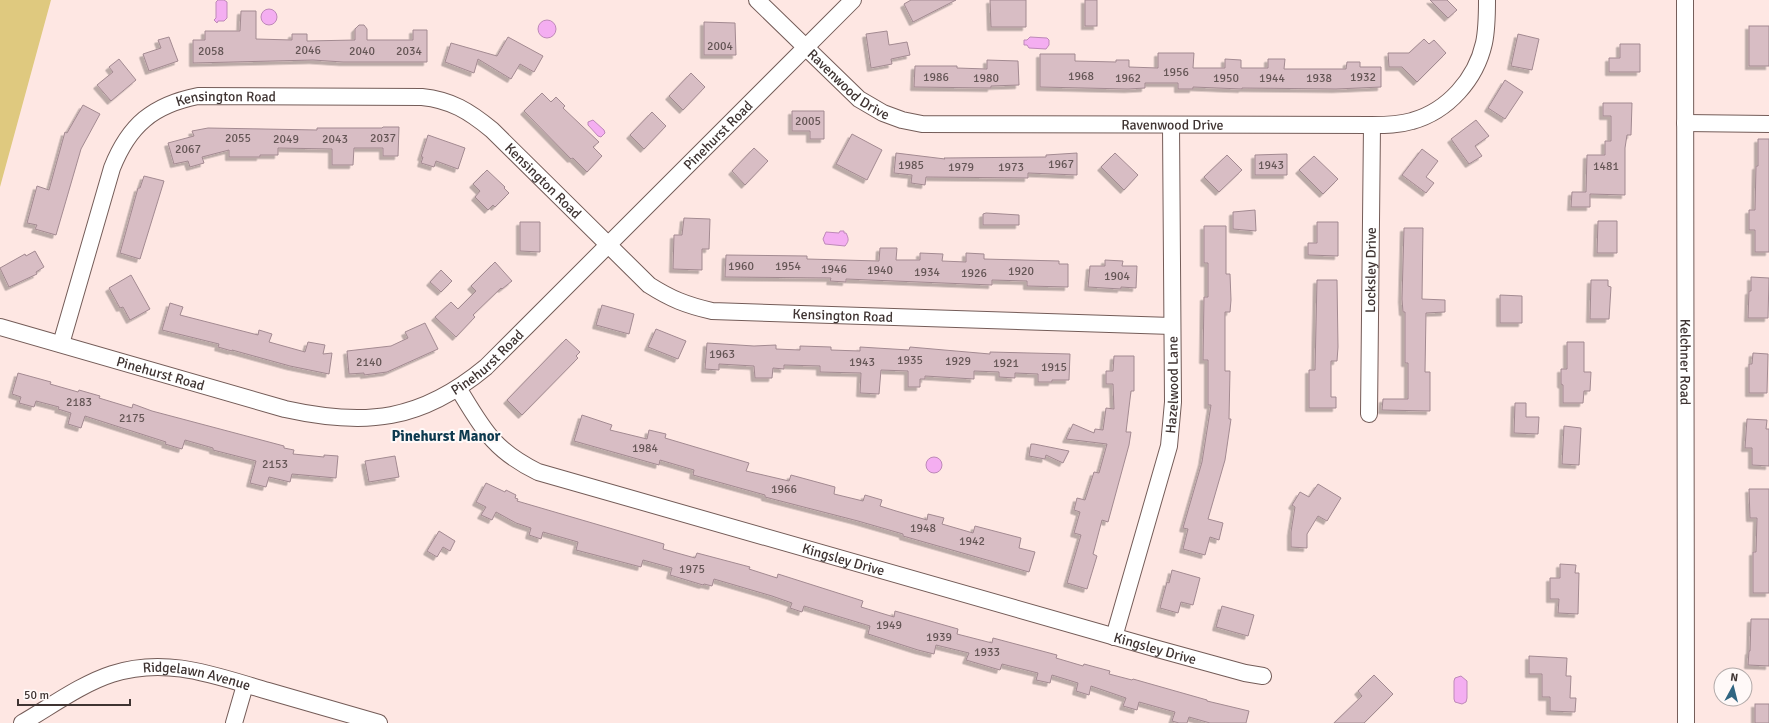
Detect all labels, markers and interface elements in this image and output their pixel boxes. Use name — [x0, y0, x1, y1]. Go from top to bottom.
house number: 2004 — [707, 39, 733, 54]
house number: 2046 — [295, 43, 321, 58]
house number: 2058 — [198, 44, 224, 59]
house number: 2040 — [349, 44, 375, 59]
house number: 2034 — [396, 44, 422, 59]
street label: Ravenwood Drive — [804, 45, 892, 123]
house number: 1956 — [1163, 65, 1189, 80]
house number: 1968 — [1068, 69, 1094, 84]
house number: 1986 — [923, 70, 949, 85]
house number: 1932 — [1350, 70, 1376, 85]
house number: 1980 — [973, 71, 999, 86]
house number: 1962 — [1115, 71, 1141, 86]
house number: 1950 — [1213, 71, 1239, 86]
house number: 1944 — [1259, 71, 1285, 86]
house number: 1938 — [1306, 71, 1332, 86]
street label: Kensington Road — [174, 88, 276, 110]
street label: Pinehurst Road — [680, 97, 756, 173]
house number: 2005 — [795, 114, 821, 129]
street label: Ravenwood Drive — [1121, 116, 1224, 133]
house number: 2055 — [225, 131, 251, 146]
house number: 2037 — [370, 131, 396, 146]
house number: 2049 — [273, 132, 299, 147]
house number: 2043 — [322, 132, 348, 147]
street label: Kensington Road — [501, 139, 585, 222]
house number: 2067 — [175, 142, 201, 157]
house number: 1967 — [1048, 157, 1074, 172]
house number: 1985 — [898, 158, 924, 173]
house number: 1943 — [1258, 158, 1284, 173]
house number: 1481 — [1593, 159, 1619, 174]
house number: 1979 — [948, 160, 974, 175]
house number: 1973 — [998, 160, 1024, 175]
street label: Locksley Drive — [1362, 227, 1379, 313]
house number: 1960 — [728, 259, 754, 274]
house number: 1954 — [775, 259, 801, 274]
house number: 1946 — [821, 262, 847, 277]
house number: 1940 — [867, 263, 893, 278]
house number: 1920 — [1008, 264, 1034, 279]
house number: 1934 — [914, 265, 940, 280]
house number: 1926 — [961, 266, 987, 281]
house number: 1904 — [1104, 269, 1130, 284]
street label: Kensington Road — [792, 305, 893, 325]
street label: Kelchner Road — [1677, 319, 1694, 405]
street label: Pinehurst Road — [448, 326, 527, 399]
street label: Hazelwood Lane — [1162, 336, 1182, 434]
house number: 1963 — [709, 347, 735, 362]
street label: Pinehurst Road — [114, 352, 207, 394]
house number: 1935 — [897, 353, 923, 368]
house number: 1929 — [945, 354, 971, 369]
house number: 2140 — [356, 355, 382, 370]
house number: 1943 — [849, 355, 875, 370]
house number: 1921 — [993, 356, 1019, 371]
house number: 1915 — [1041, 360, 1067, 375]
house number: 2183 — [66, 395, 92, 410]
house number: 2175 — [119, 411, 145, 426]
district label: Pinehurst Manor — [391, 427, 501, 445]
house number: 1984 — [632, 441, 658, 456]
house number: 2153 — [262, 457, 288, 472]
house number: 1966 — [771, 482, 797, 497]
house number: 1948 — [910, 521, 936, 536]
house number: 1942 — [959, 534, 985, 549]
street label: Kingsley Drive — [800, 539, 887, 579]
house number: 1975 — [679, 562, 705, 577]
house number: 1949 — [876, 618, 902, 633]
street label: Kingsley Drive — [1112, 628, 1198, 668]
house number: 1939 — [926, 630, 952, 645]
house number: 1933 — [974, 645, 1000, 660]
street label: Ridgelawn Avenue — [142, 658, 253, 694]
north arrow — [1713, 667, 1753, 707]
text: N — [1730, 671, 1739, 684]
scale bar — [18, 681, 130, 707]
text: 50 m — [24, 688, 49, 703]

